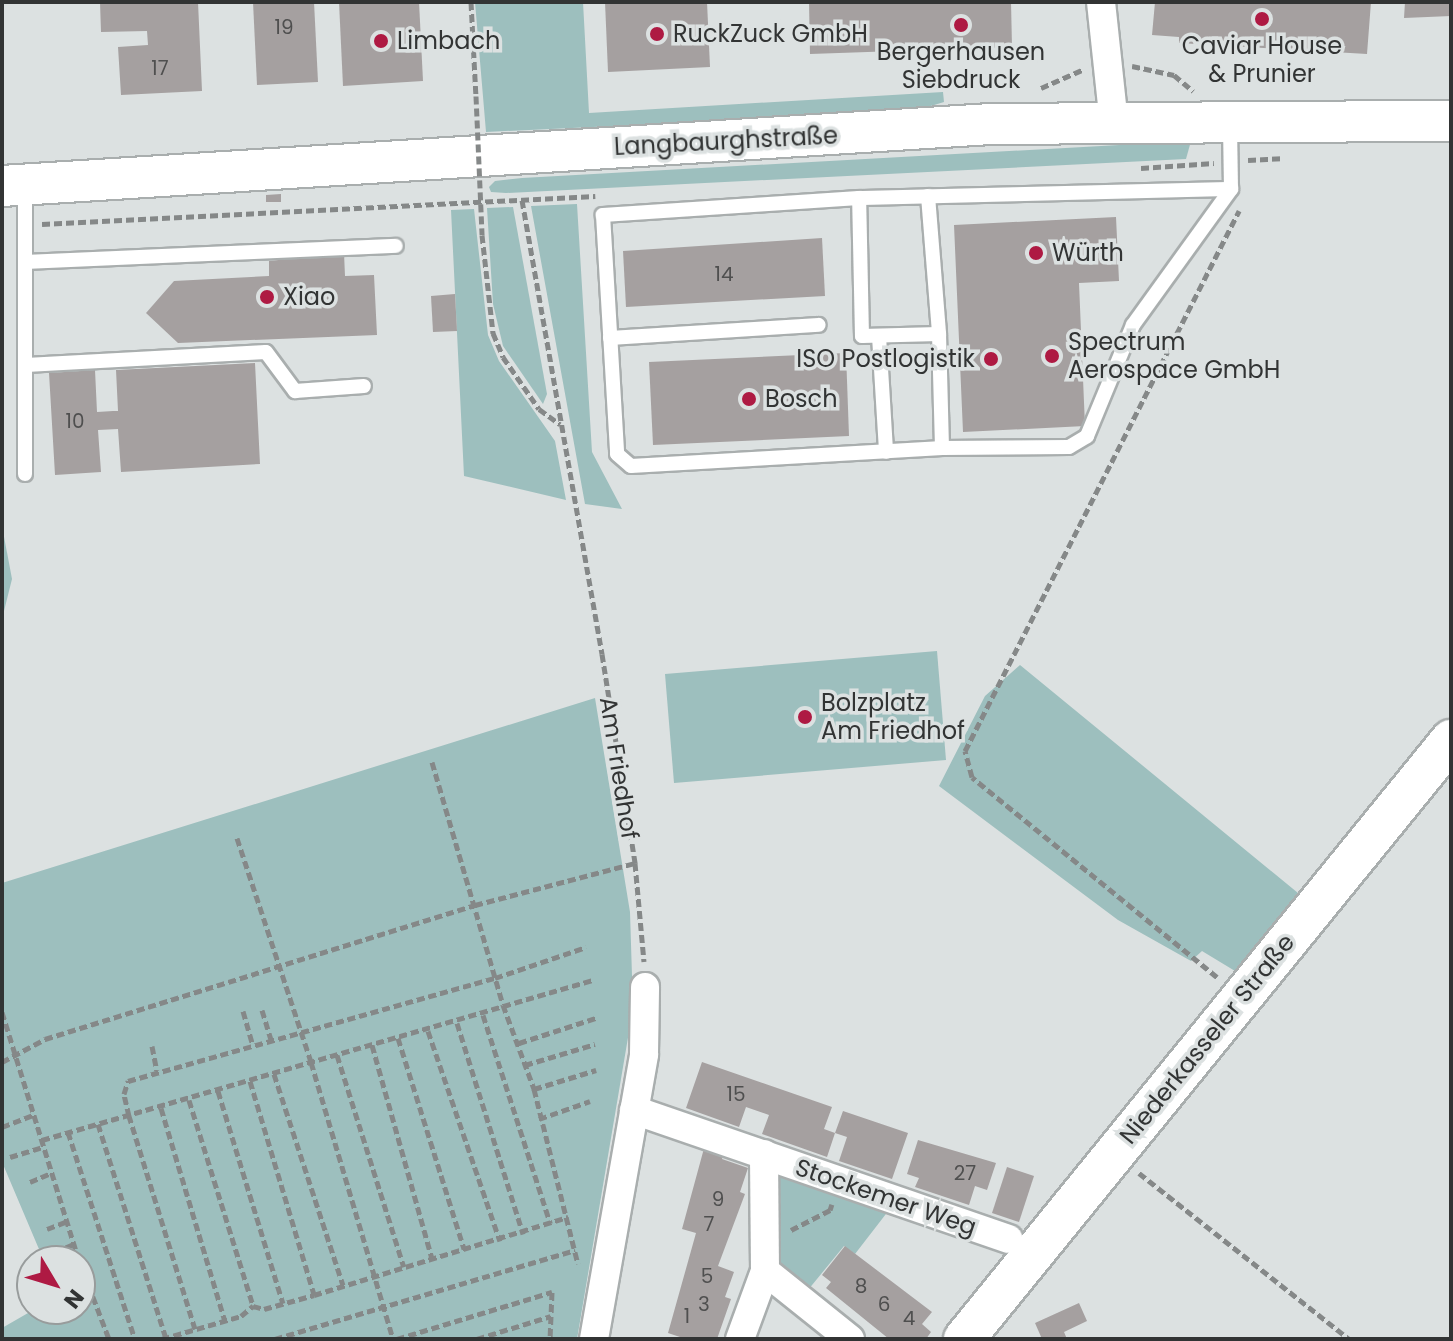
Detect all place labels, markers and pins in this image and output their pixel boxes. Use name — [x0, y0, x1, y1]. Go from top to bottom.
marker: Caviar House & Prunier — [1253, 10, 1271, 28]
marker: Bergerhausen Siebdruck — [952, 16, 970, 34]
place label: RuckZuck GmbH — [673, 20, 868, 48]
marker: RuckZuck GmbH — [648, 25, 666, 43]
place label: Limbach — [397, 27, 500, 55]
marker: Limbach — [372, 32, 390, 50]
place label: Caviar House & Prunier — [1182, 32, 1342, 88]
place label: Bergerhausen Siebdruck — [877, 38, 1045, 94]
place label: Würth — [1052, 239, 1124, 267]
marker: Würth — [1027, 244, 1045, 262]
place label: Xiao — [283, 283, 335, 311]
marker: Xiao — [258, 288, 276, 306]
place label: Spectrum Aerospace GmbH — [1068, 328, 1280, 384]
place label: ISO Postlogistik — [796, 345, 975, 373]
marker: Spectrum Aerospace GmbH — [1043, 347, 1061, 365]
marker: ISO Postlogistik — [982, 350, 1000, 368]
place label: Bosch — [765, 385, 838, 413]
marker: Bosch — [740, 390, 758, 408]
place label: Bolzplatz Am Friedhof — [821, 689, 965, 745]
marker: Bolzplatz Am Friedhof — [796, 708, 814, 726]

